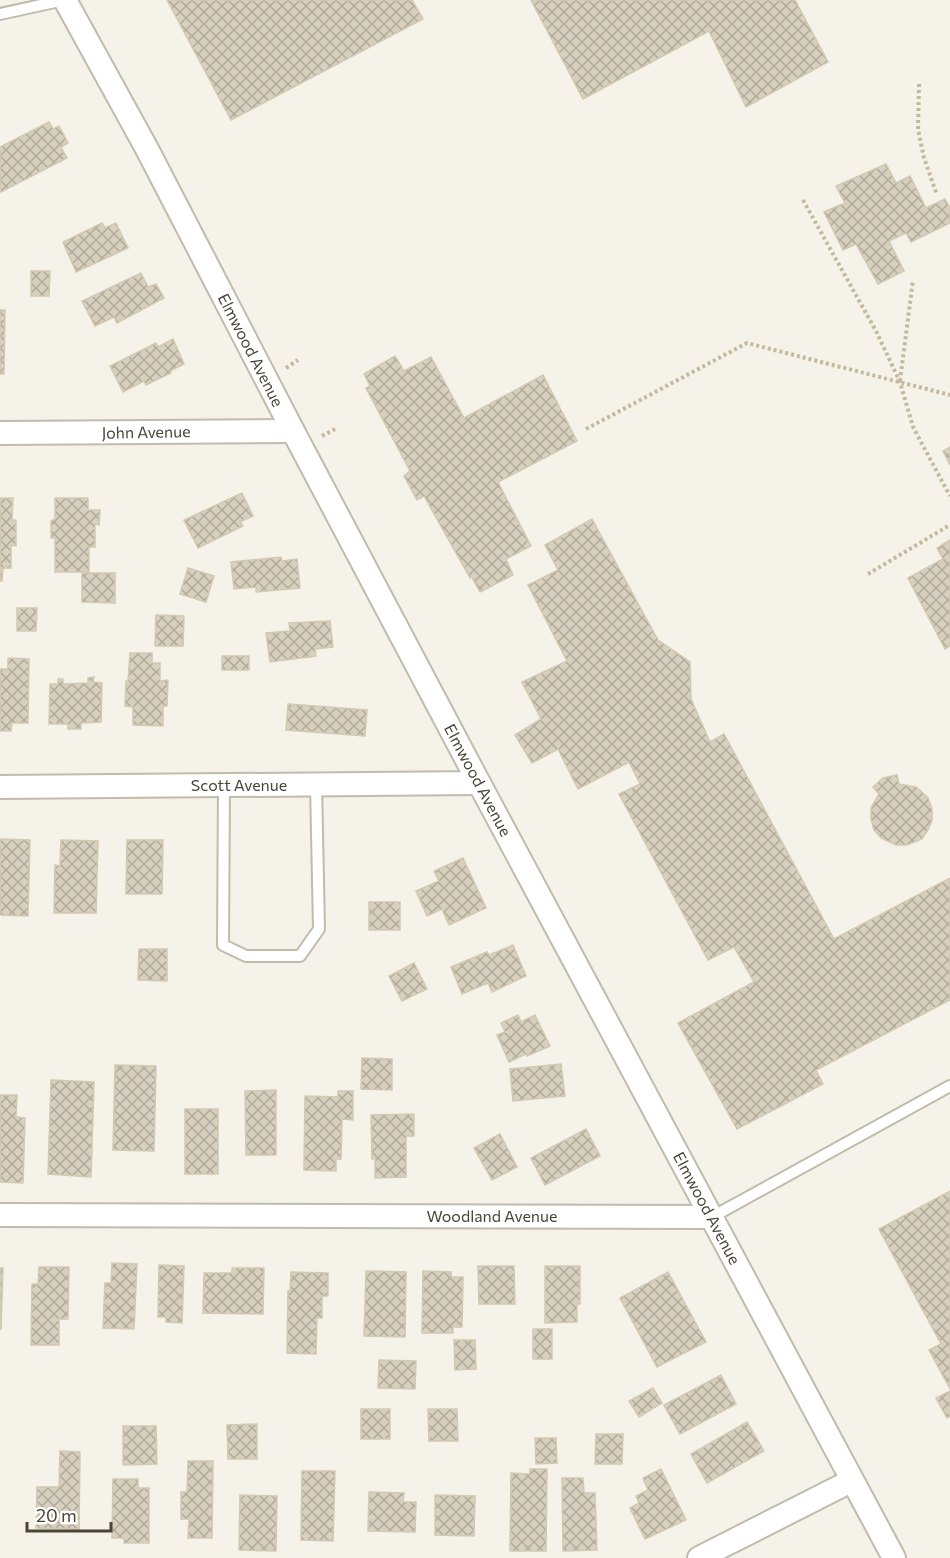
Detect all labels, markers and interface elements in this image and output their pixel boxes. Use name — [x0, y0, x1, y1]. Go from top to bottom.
street label: Elmwood Avenue — [215, 290, 288, 410]
street label: John Avenue — [101, 421, 191, 442]
street label: Elmwood Avenue — [441, 720, 516, 839]
street label: Scott Avenue — [191, 775, 287, 794]
street label: Elmwood Avenue — [670, 1148, 745, 1267]
street label: Woodland Avenue — [427, 1206, 557, 1225]
scale bar — [27, 1495, 111, 1533]
text: 20 m — [36, 1504, 77, 1526]

